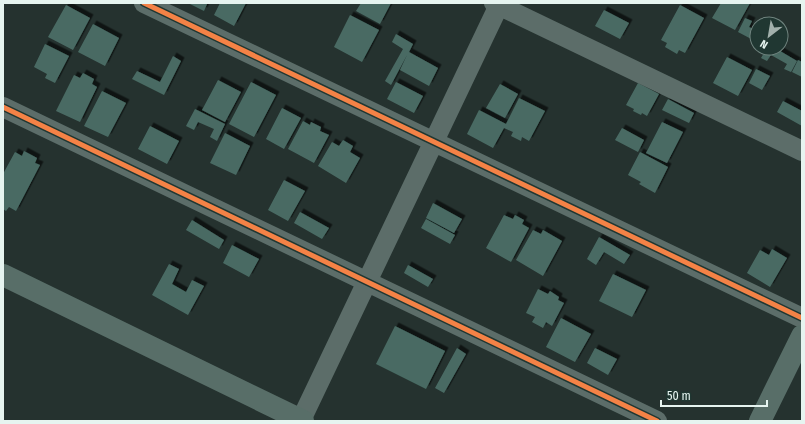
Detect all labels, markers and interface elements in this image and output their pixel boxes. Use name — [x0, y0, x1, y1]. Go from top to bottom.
north arrow — [749, 16, 789, 56]
text: N — [758, 37, 770, 51]
scale bar — [661, 382, 767, 408]
text: 50 m — [667, 389, 691, 403]

